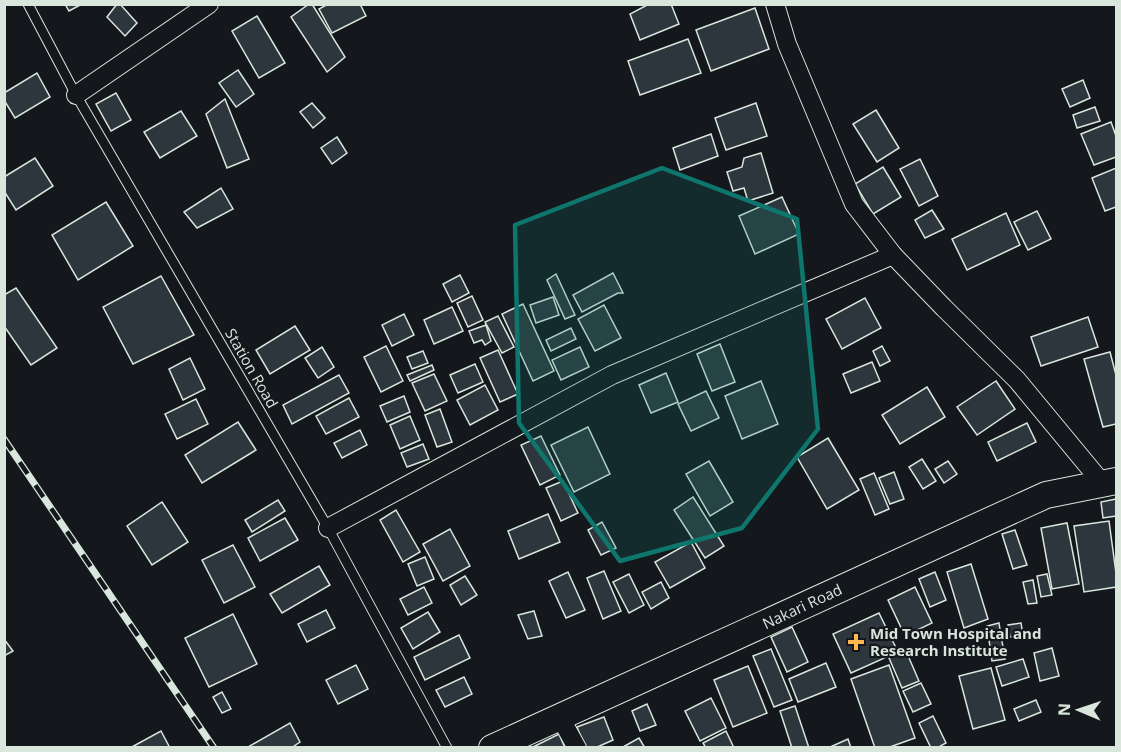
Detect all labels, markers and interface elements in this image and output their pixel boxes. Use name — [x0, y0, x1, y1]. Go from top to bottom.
street label: Station Road — [221, 324, 283, 412]
street label: Nakari Road — [759, 579, 845, 633]
place label: Mid Town Hospital and Research Institute — [870, 623, 1041, 660]
marker: Mid Town Hospital and Research Institute — [847, 633, 865, 651]
north arrow — [1049, 680, 1109, 740]
text: N — [1053, 703, 1075, 716]

